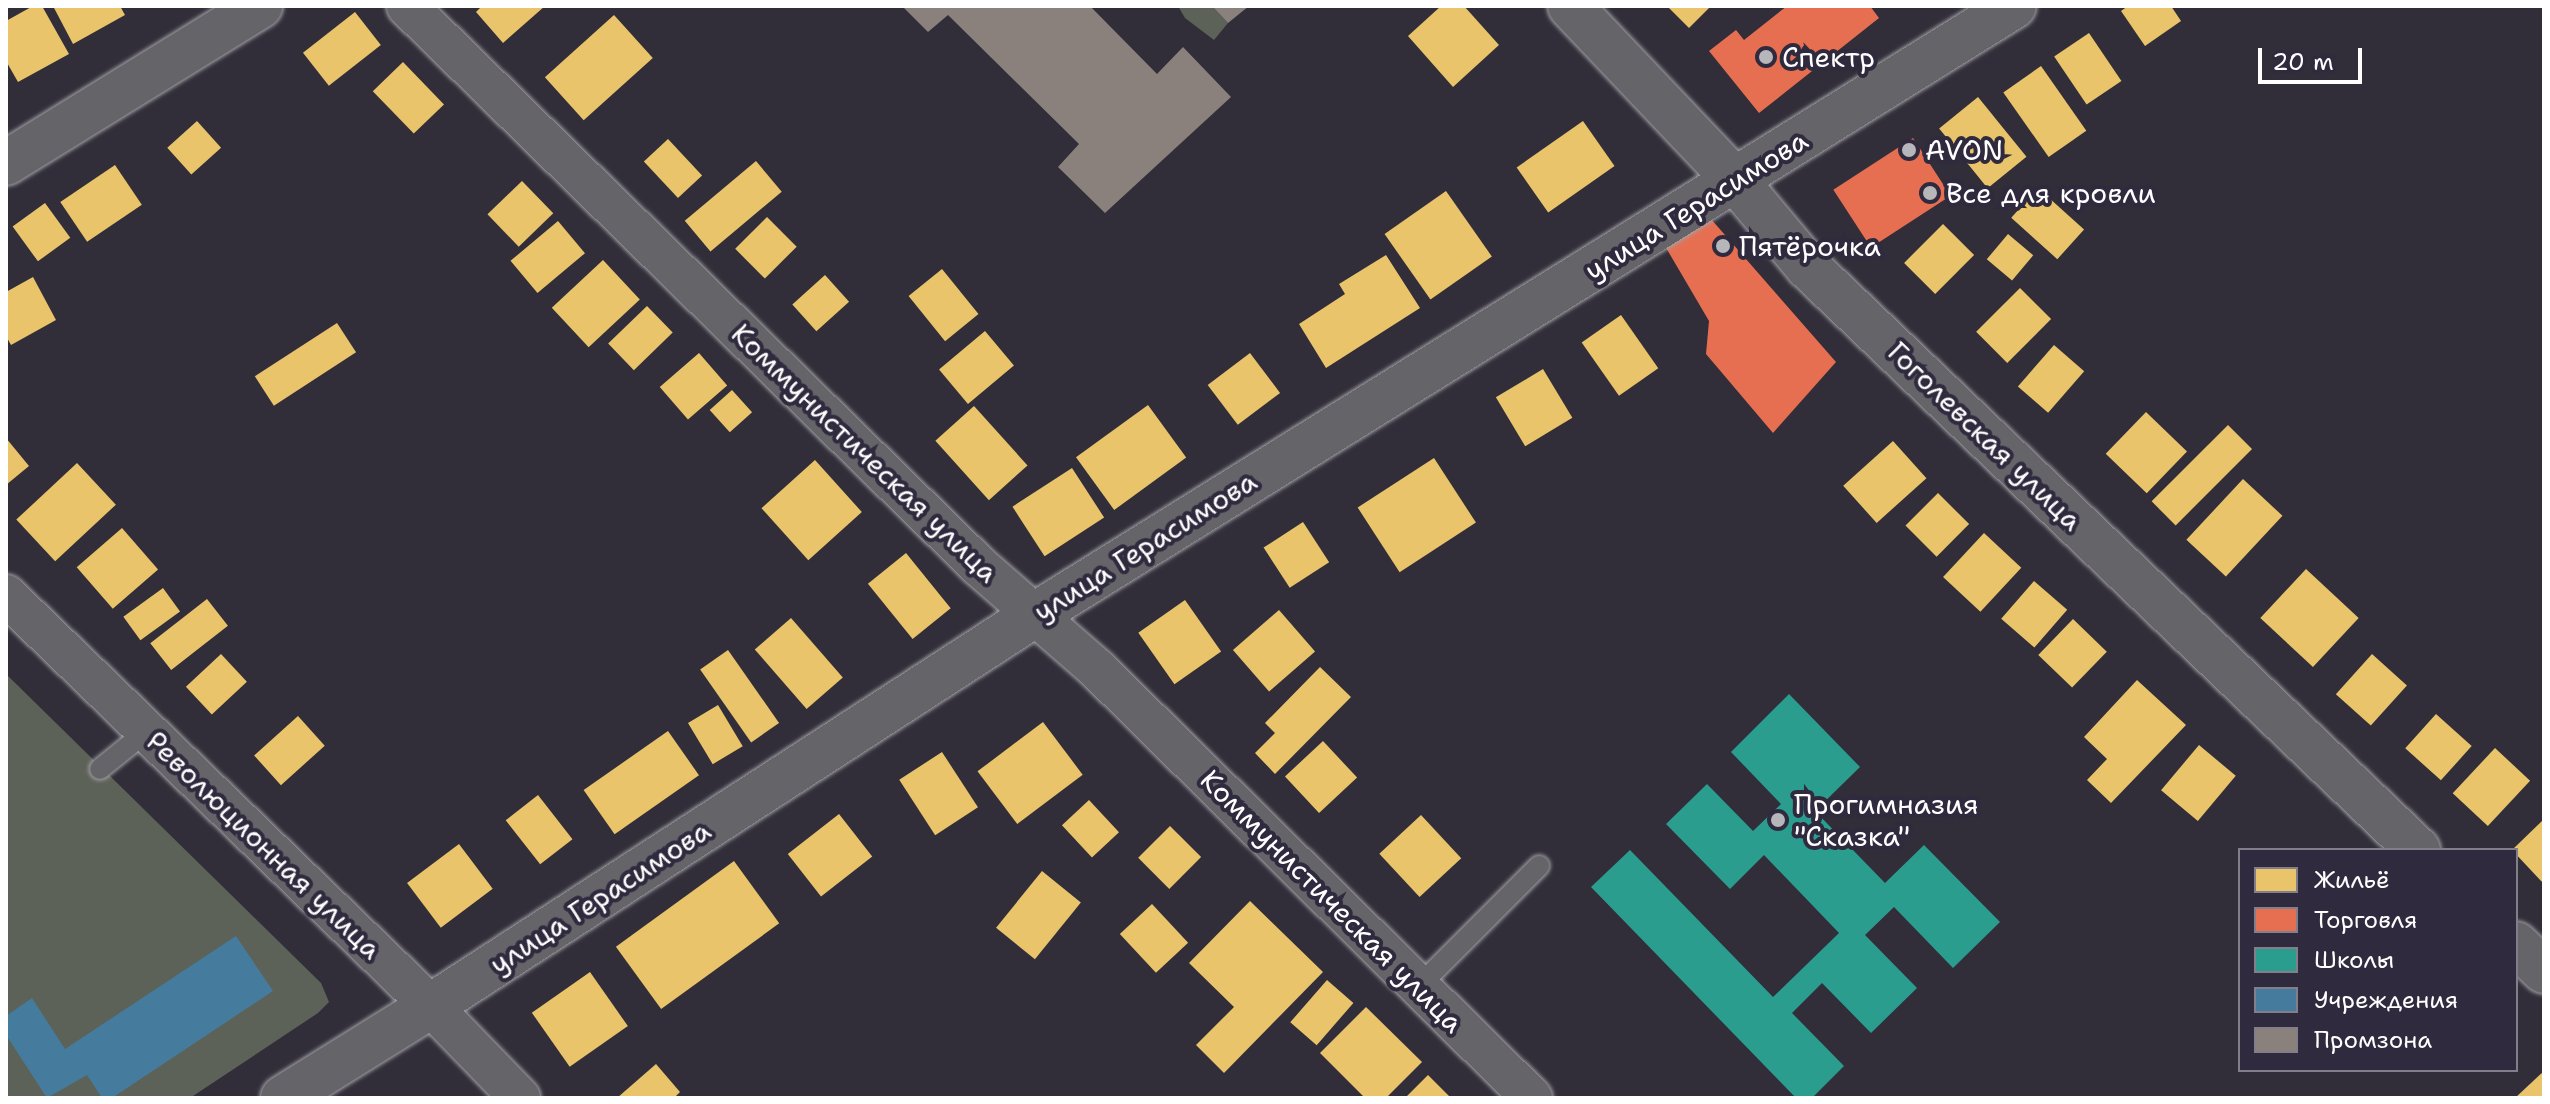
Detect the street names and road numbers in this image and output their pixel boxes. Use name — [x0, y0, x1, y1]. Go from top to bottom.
street label: улица Герасимова — [1578, 123, 1814, 287]
street label: Коммунистическая улица — [725, 317, 1005, 589]
street label: Гоголевская улица — [1881, 335, 2089, 537]
street label: улица Герасимова — [1027, 464, 1263, 628]
street label: Революционная улица — [140, 724, 388, 966]
street label: Коммунистическая улица — [1194, 763, 1470, 1039]
street label: улица Герасимова — [483, 813, 717, 981]

